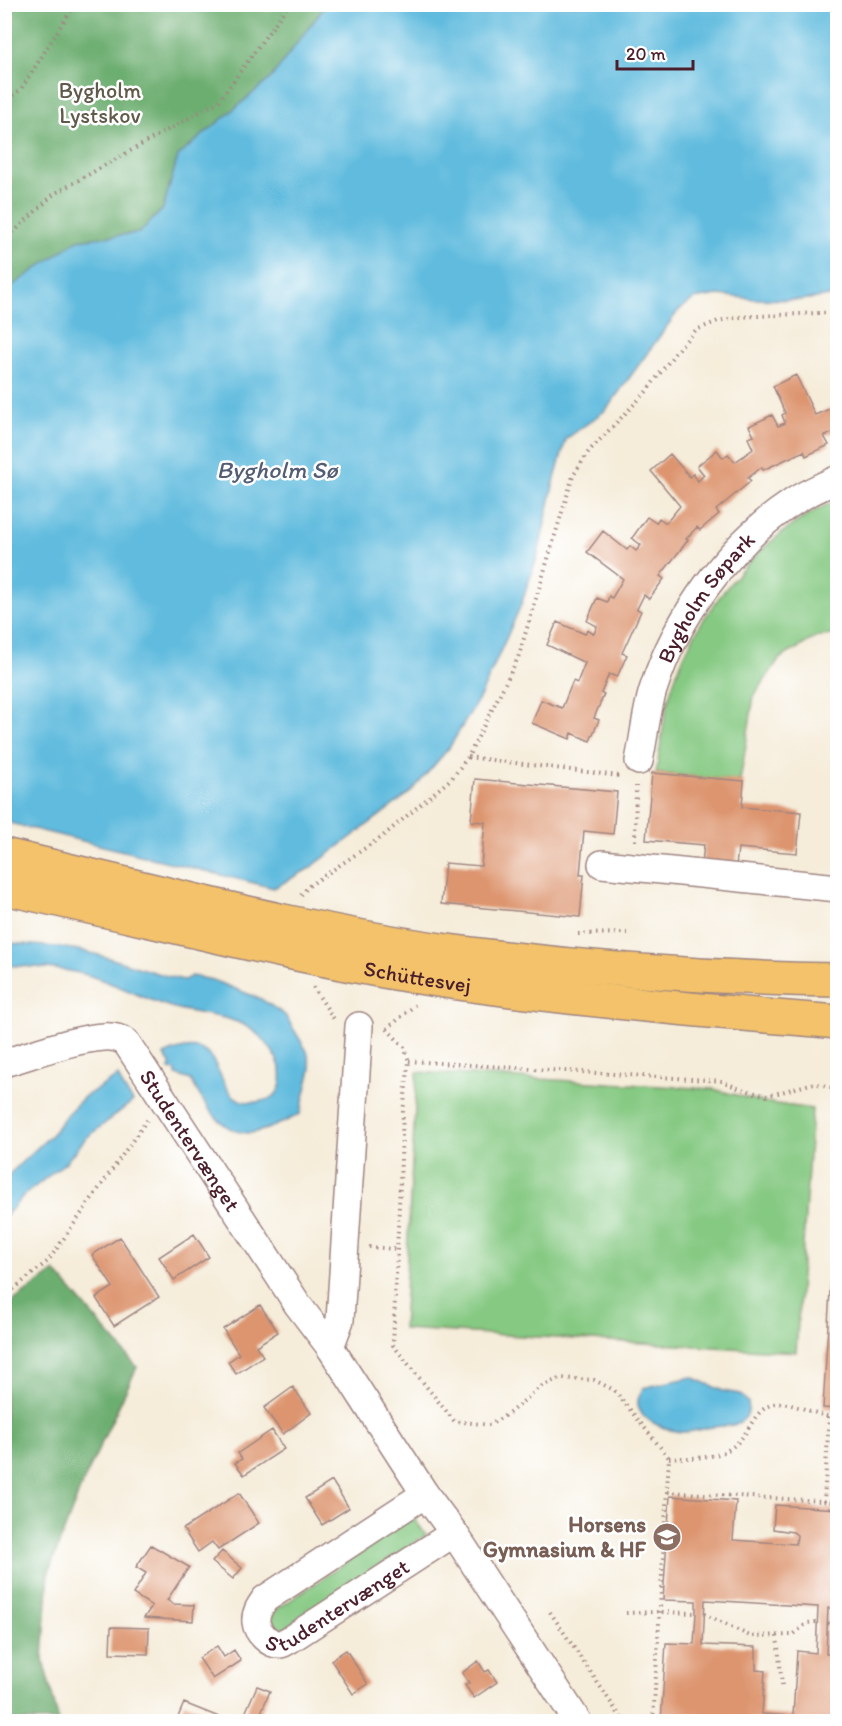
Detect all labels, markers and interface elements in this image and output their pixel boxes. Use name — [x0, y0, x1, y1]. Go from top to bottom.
scale bar — [617, 33, 694, 71]
text: 20 m — [626, 43, 666, 65]
park label: Bygholm Lystskov — [59, 77, 142, 129]
water label: Bygholm Sø — [216, 455, 339, 484]
street label: Bygholm Søpark — [652, 526, 761, 667]
street label: Schüttesvej — [362, 955, 473, 999]
street label: Studentervænget — [134, 1065, 246, 1217]
place label: Horsens Gymnasium & HF — [483, 1511, 647, 1563]
school or university icon: Horsens Gymnasium & HF — [651, 1521, 683, 1553]
street label: Studentervænget — [261, 1553, 414, 1658]

